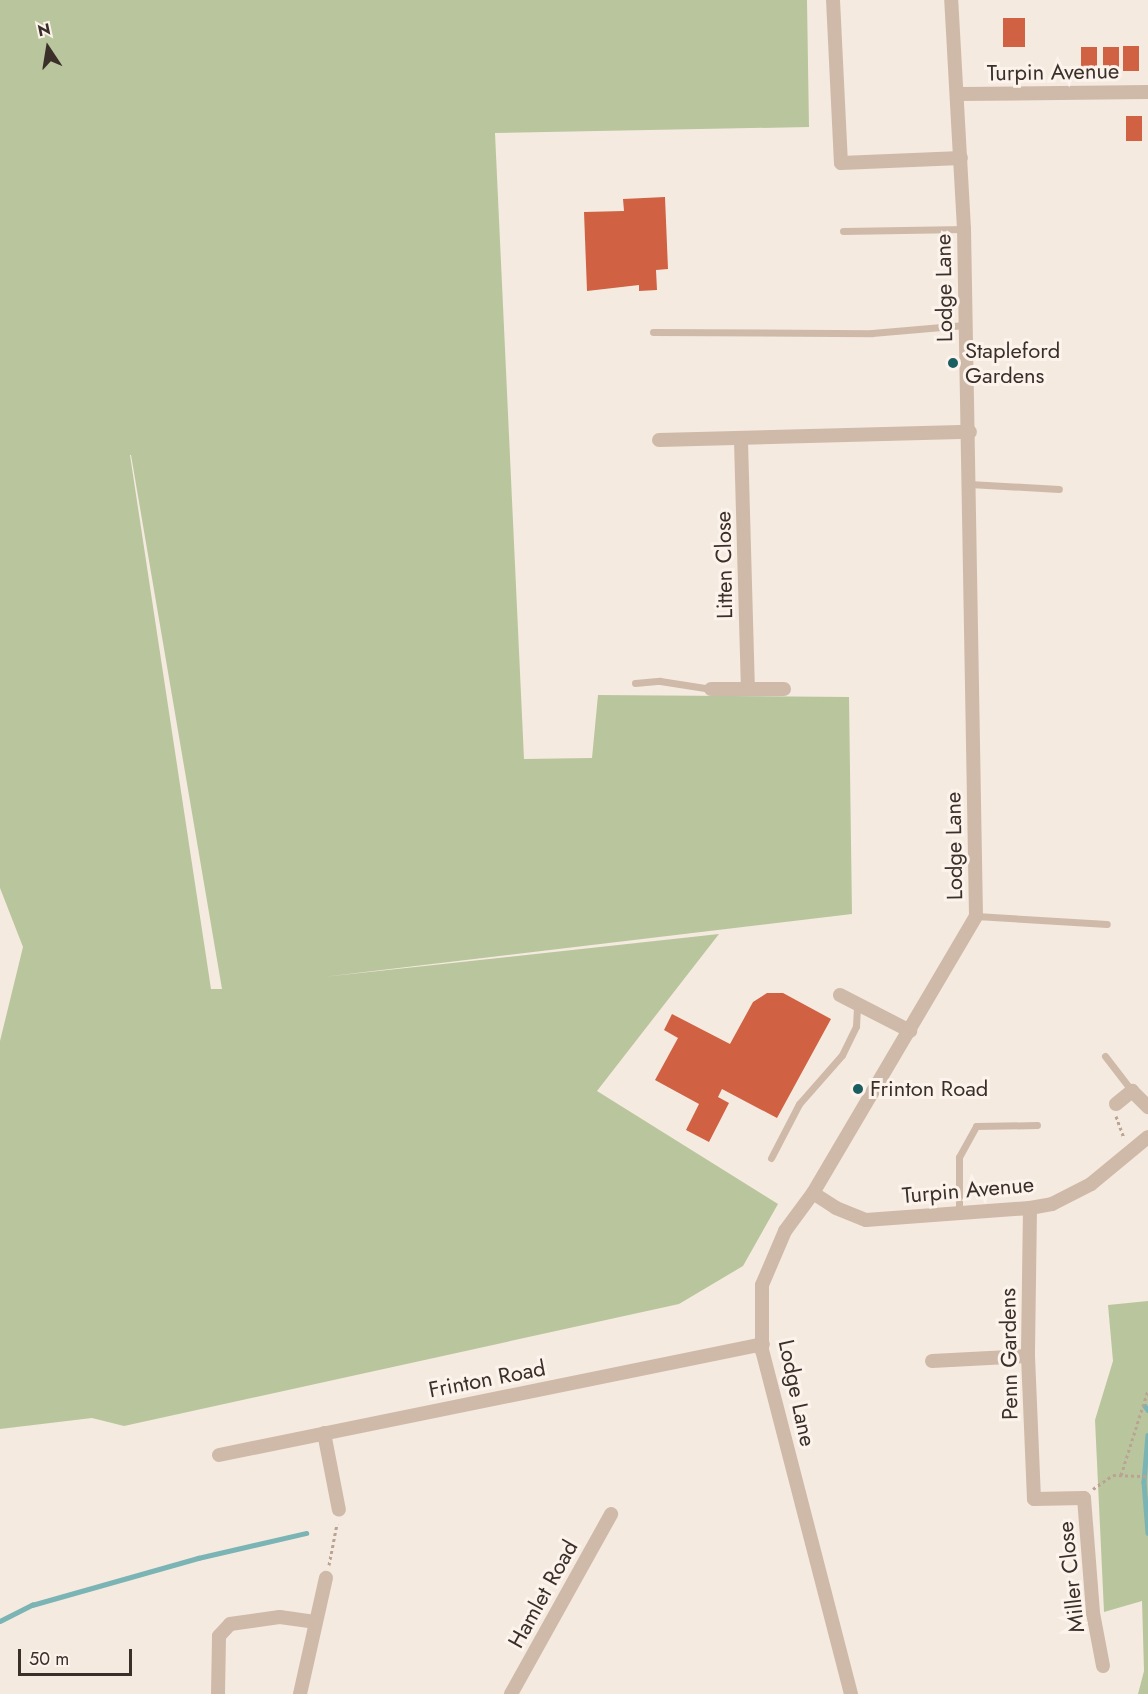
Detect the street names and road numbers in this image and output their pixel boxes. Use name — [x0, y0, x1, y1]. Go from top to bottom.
street label: Turpin Avenue — [987, 58, 1119, 86]
street label: Lodge Lane — [930, 234, 958, 342]
street label: Litten Close — [710, 511, 738, 619]
street label: Lodge Lane — [940, 792, 968, 900]
street label: Turpin Avenue — [901, 1171, 1035, 1209]
street label: Penn Gardens — [995, 1288, 1023, 1420]
street label: Lodge Lane — [773, 1337, 821, 1449]
street label: Frinton Road — [426, 1355, 548, 1403]
street label: Miller Close — [1052, 1520, 1090, 1634]
street label: Hamlet Road — [503, 1535, 583, 1653]

